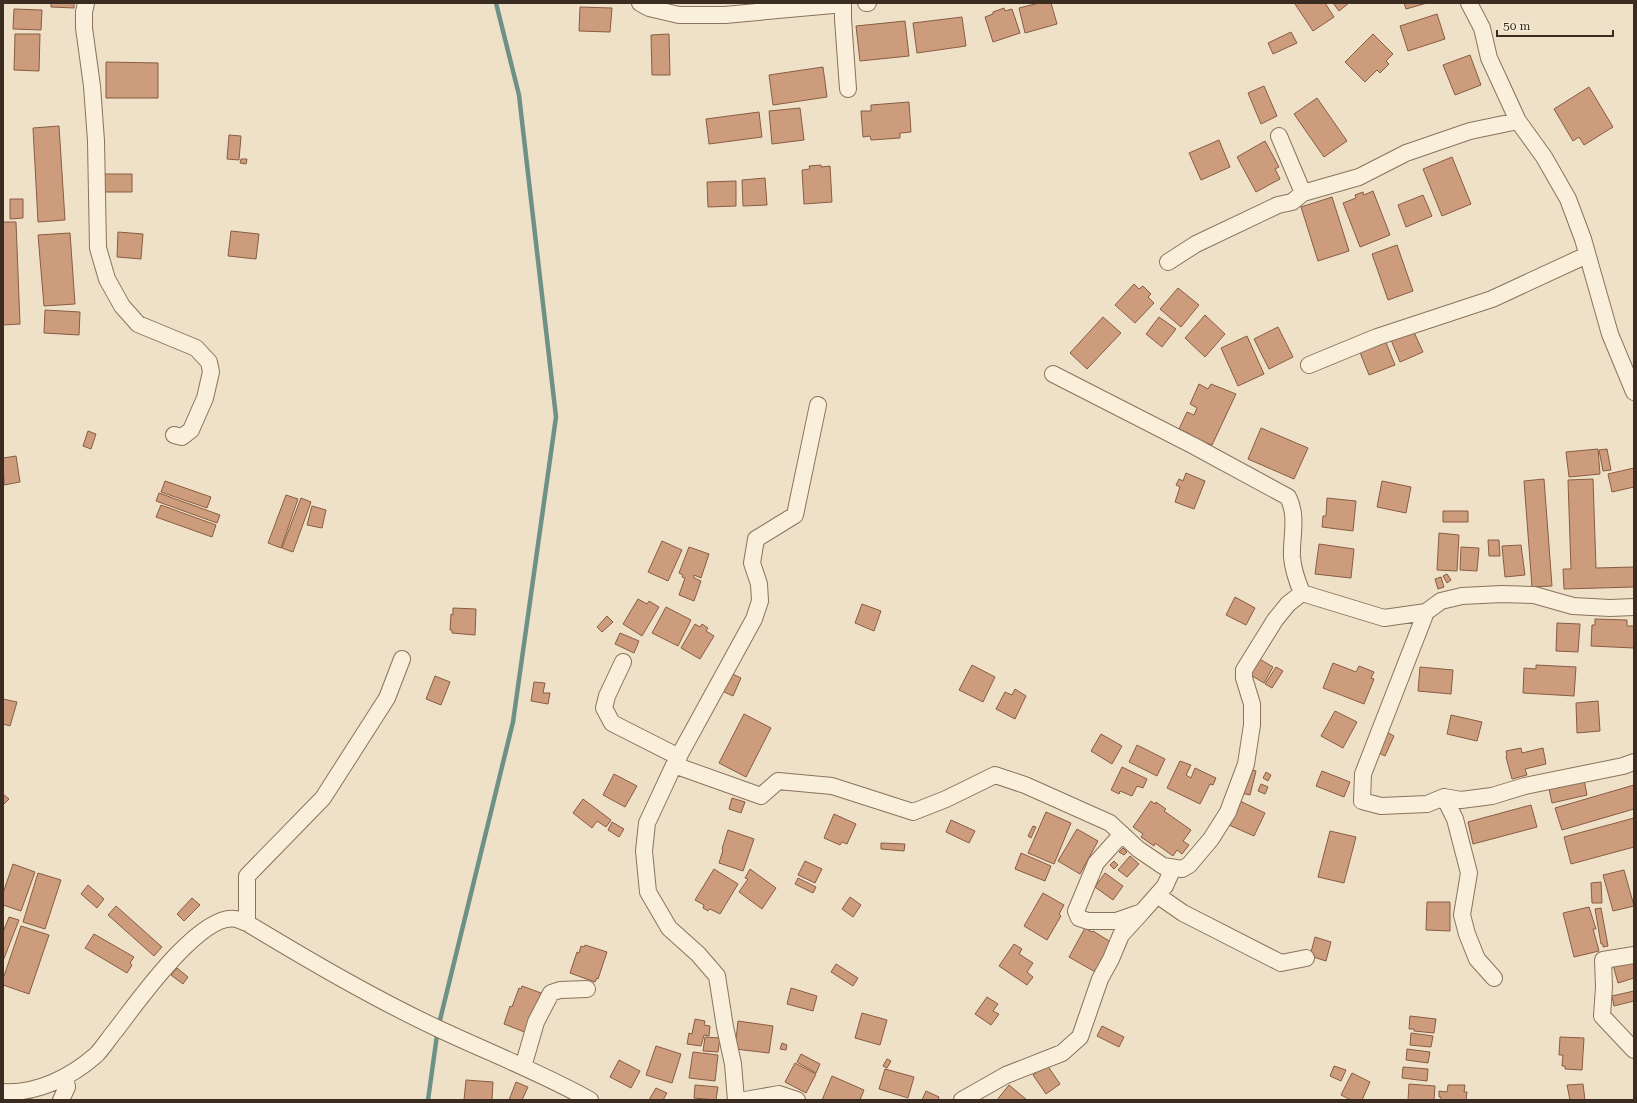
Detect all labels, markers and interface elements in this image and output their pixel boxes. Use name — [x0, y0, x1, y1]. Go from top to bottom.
scale bar — [1497, 12, 1613, 38]
text: 50 m — [1503, 19, 1530, 33]

